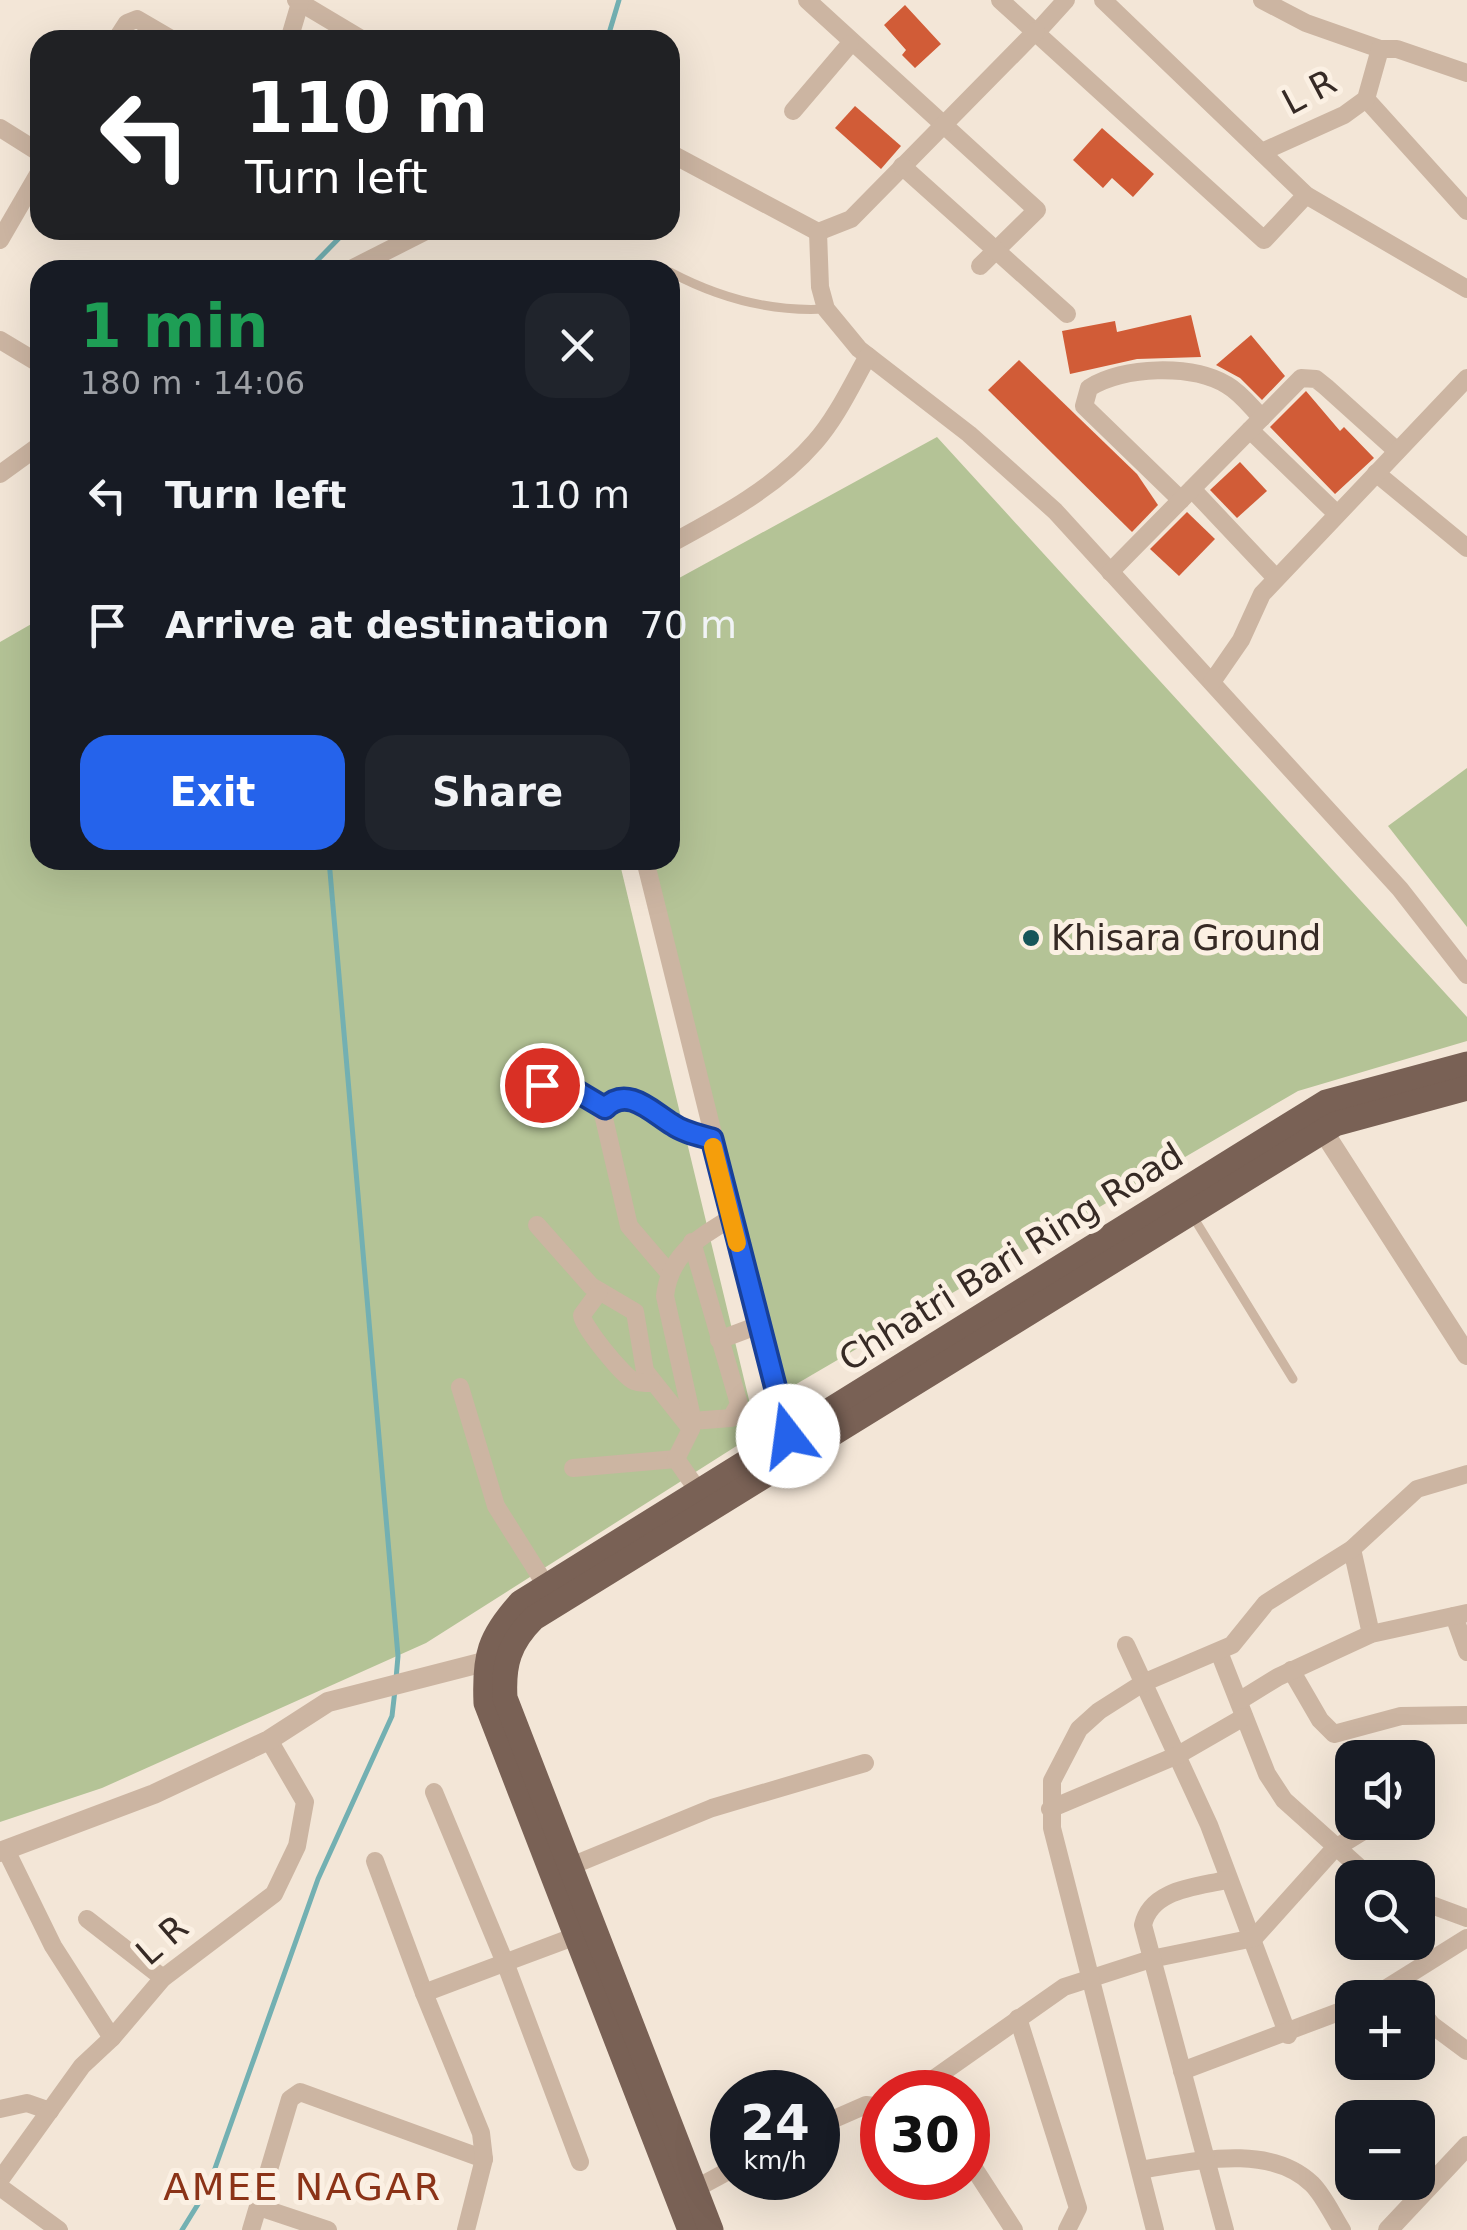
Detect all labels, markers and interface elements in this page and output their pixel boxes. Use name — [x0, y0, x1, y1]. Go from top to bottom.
street label: L R — [1275, 61, 1343, 123]
text: 110 m — [245, 67, 488, 149]
icon: left — [80, 70, 210, 200]
text: Turn left — [245, 151, 428, 204]
text: 1 min — [80, 291, 268, 361]
button: close — [525, 293, 630, 398]
text: 180 m · 14:06 — [80, 364, 305, 402]
icon: left — [80, 468, 135, 523]
text: Turn left — [165, 473, 346, 517]
text: 110 m — [508, 473, 630, 517]
icon: arrive — [80, 598, 135, 653]
text: Arrive at destination — [165, 603, 610, 647]
text: 70 m — [640, 603, 737, 647]
button: Exit — [80, 735, 345, 850]
button: Share — [365, 735, 630, 850]
place label: Khisara Ground — [1051, 918, 1321, 958]
marker: Khisara Ground — [1020, 927, 1042, 949]
pin — [500, 1043, 585, 1128]
icon: arrive — [515, 1058, 570, 1113]
street label: Chhatri Bari Ring Road — [832, 1135, 1190, 1379]
position arrow — [736, 1384, 840, 1488]
map controls — [1335, 1740, 1435, 2200]
button: sound — [1335, 1740, 1435, 1840]
button: search — [1335, 1860, 1435, 1960]
street label: L R — [128, 1907, 196, 1973]
button: + — [1335, 1980, 1435, 2080]
speed limit sign: 30 — [860, 2070, 990, 2200]
text: 24 — [740, 2094, 810, 2152]
button: − — [1335, 2100, 1435, 2200]
text: km/h — [743, 2146, 807, 2175]
district label: AMEE NAGAR — [163, 2165, 443, 2209]

